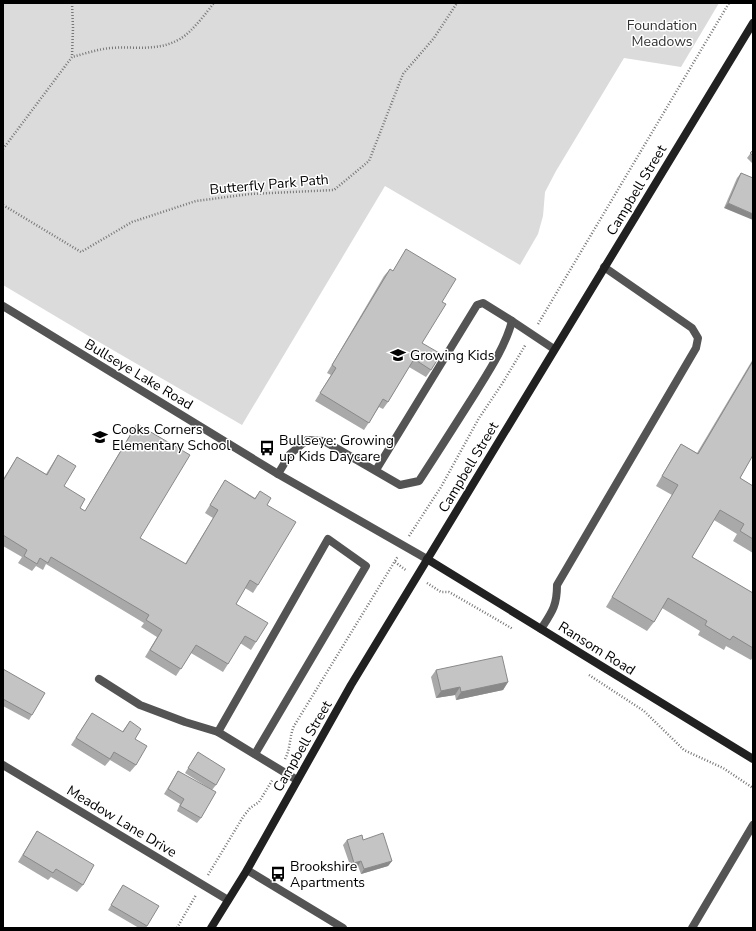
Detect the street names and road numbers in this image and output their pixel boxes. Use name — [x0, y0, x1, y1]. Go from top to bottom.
street label: Campbell Street — [602, 141, 671, 239]
street label: Butterfly Park Path — [209, 170, 329, 199]
street label: Bullseye Lake Road — [81, 335, 196, 414]
street label: Campbell Street — [434, 418, 503, 516]
street label: Ransom Road — [555, 617, 639, 680]
street label: Campbell Street — [269, 697, 336, 795]
street label: Meadow Lane Drive — [63, 781, 180, 862]

